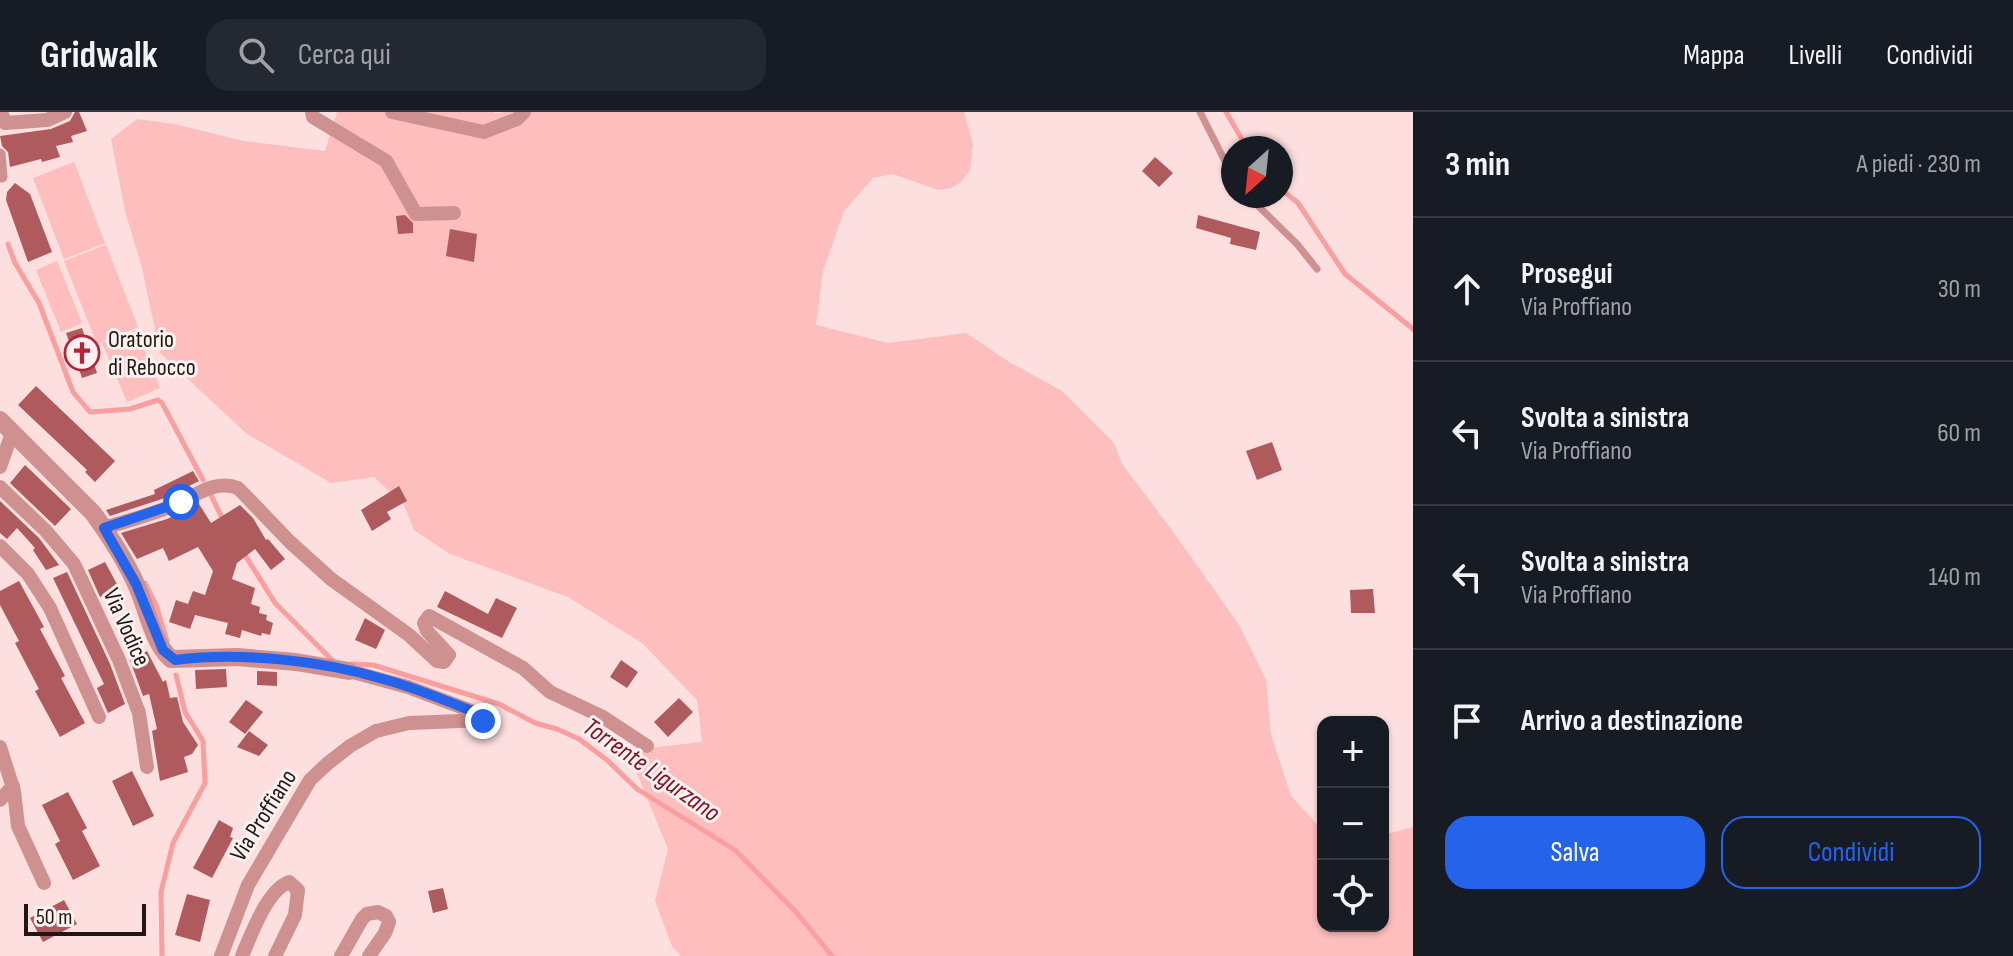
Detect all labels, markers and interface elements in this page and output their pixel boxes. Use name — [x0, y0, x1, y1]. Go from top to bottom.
search box — [206, 19, 766, 91]
text: Gridwalk — [40, 33, 158, 78]
icon: search — [234, 33, 278, 77]
text: Cerca qui — [298, 37, 391, 73]
text: Mappa — [1683, 39, 1745, 72]
text: Livelli — [1789, 39, 1842, 72]
text: Condividi — [1886, 39, 1973, 72]
north arrow — [1221, 136, 1293, 208]
text: 3 min — [1445, 144, 1510, 185]
text: A piedi · 230 m — [1856, 149, 1981, 180]
text: Prosegui — [1521, 256, 1613, 292]
icon: ahead — [1445, 267, 1489, 311]
text: 30 m — [1938, 274, 1981, 305]
text: Via Proffiano — [1521, 292, 1632, 323]
place label: Oratorio di Rebocco — [108, 325, 196, 382]
church icon: Oratorio di Rebocco — [63, 334, 101, 372]
text: Svolta a sinistra — [1521, 400, 1689, 436]
icon: left — [1445, 411, 1489, 455]
text: 60 m — [1937, 418, 1981, 449]
text: Via Proffiano — [1521, 436, 1632, 467]
route start — [163, 484, 199, 520]
text: Svolta a sinistra — [1521, 544, 1689, 580]
icon: left — [1445, 555, 1489, 599]
text: 140 m — [1929, 562, 1981, 593]
text: Via Proffiano — [1521, 580, 1632, 611]
street label: Via Vodice — [97, 584, 156, 671]
icon: arrive — [1445, 699, 1489, 743]
route end — [465, 703, 501, 739]
text: Arrivo a destinazione — [1521, 703, 1743, 739]
water label: Torrente Ligurzano — [577, 712, 726, 829]
map controls — [1317, 716, 1389, 932]
button: + — [1317, 716, 1389, 788]
street label: Via Proffiano — [224, 764, 303, 866]
button: − — [1317, 788, 1389, 860]
button: Salva — [1445, 816, 1705, 889]
button: Condividi — [1721, 816, 1981, 889]
button: locate — [1317, 860, 1389, 932]
scale bar — [24, 900, 146, 936]
text: 50 m — [36, 904, 72, 931]

